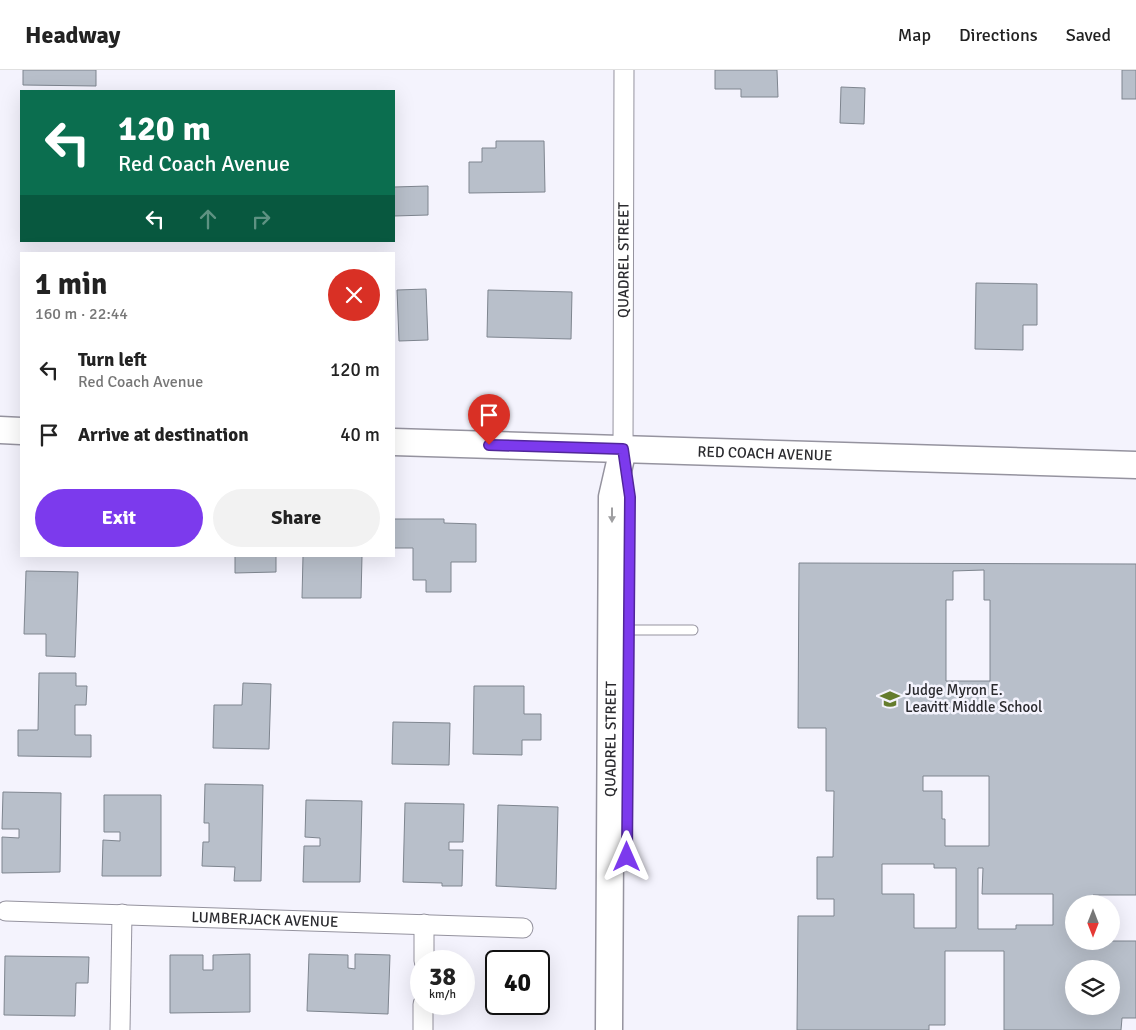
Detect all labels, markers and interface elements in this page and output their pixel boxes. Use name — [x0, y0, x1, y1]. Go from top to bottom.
text: Headway — [25, 20, 121, 50]
text: Map — [898, 24, 931, 46]
text: Directions — [959, 24, 1038, 46]
text: Saved — [1066, 24, 1111, 46]
text: 120 m — [118, 107, 211, 150]
icon: left — [35, 110, 100, 175]
text: Red Coach Avenue — [118, 150, 290, 177]
street label: QUADREL STREET — [614, 202, 633, 318]
icon: left — [141, 205, 169, 233]
icon: ahead — [194, 205, 222, 233]
icon: right — [247, 205, 275, 233]
text: 1 min — [35, 266, 107, 303]
button: close — [328, 269, 380, 321]
text: 160 m · 22:44 — [35, 304, 128, 324]
text: Turn left — [78, 348, 147, 372]
icon: left — [35, 356, 63, 384]
text: 120 m — [330, 358, 380, 382]
text: Red Coach Avenue — [78, 372, 203, 392]
pin — [468, 394, 510, 445]
icon: arrive — [475, 401, 503, 429]
icon: arrive — [35, 421, 63, 449]
text: Arrive at destination — [78, 423, 249, 447]
text: 40 m — [340, 423, 380, 447]
street label: RED COACH AVENUE — [697, 442, 833, 465]
button: Exit — [35, 489, 203, 547]
button: Share — [213, 489, 380, 547]
one-way arrow — [608, 507, 616, 523]
street label: QUADREL STREET — [601, 680, 620, 797]
place label: Judge Myron E. Leavitt Middle School — [905, 681, 1042, 716]
school or university icon: Judge Myron E. Leavitt Middle School — [879, 688, 901, 710]
position arrow — [600, 830, 652, 882]
north arrow — [1065, 895, 1120, 950]
map controls — [1065, 895, 1120, 1015]
street label: LUMBERJACK AVENUE — [191, 908, 339, 931]
speed limit sign: 40 — [485, 950, 550, 1015]
button: layers — [1065, 960, 1120, 1015]
text: 38 — [429, 961, 456, 992]
text: km/h — [429, 987, 456, 1002]

